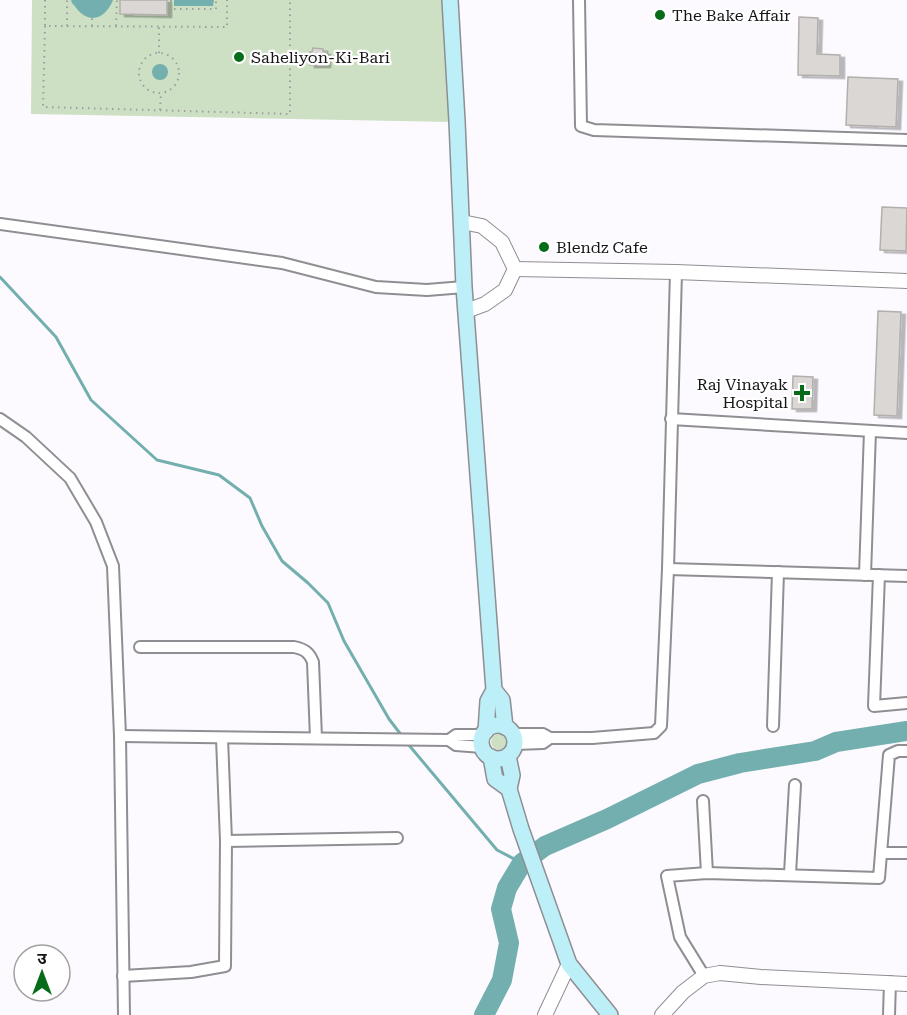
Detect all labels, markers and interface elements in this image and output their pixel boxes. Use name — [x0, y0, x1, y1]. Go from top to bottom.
place label: The Bake Affair — [672, 6, 791, 25]
marker: The Bake Affair — [653, 8, 667, 22]
place label: Saheliyon-Ki-Bari — [251, 48, 390, 67]
marker: Saheliyon-Ki-Bari — [232, 50, 246, 64]
place label: Blendz Cafe — [556, 238, 648, 257]
marker: Blendz Cafe — [537, 240, 551, 254]
place label: Raj Vinayak Hospital — [697, 375, 788, 412]
marker: Raj Vinayak Hospital — [793, 384, 811, 402]
north arrow — [12, 943, 72, 1003]
text: उ — [37, 949, 47, 968]

